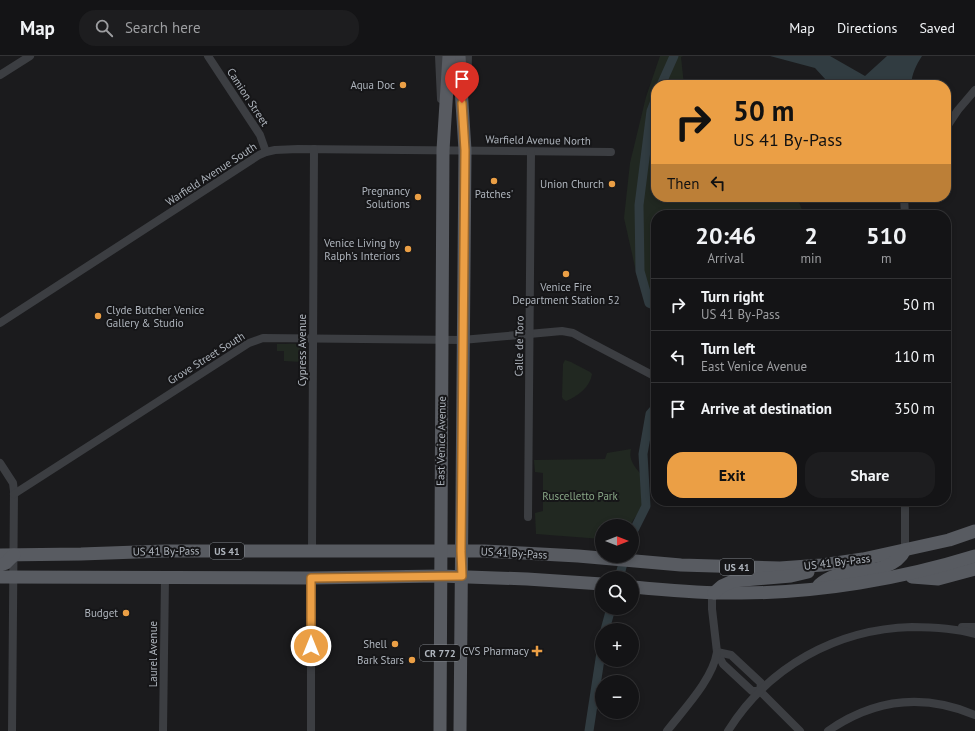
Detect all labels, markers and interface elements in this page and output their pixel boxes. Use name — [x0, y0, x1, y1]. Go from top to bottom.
search box — [79, 10, 359, 46]
text: Map — [20, 16, 55, 40]
icon: search — [93, 17, 115, 39]
text: Search here — [125, 18, 201, 37]
text: Map — [789, 19, 815, 37]
text: Directions — [837, 19, 897, 37]
text: Saved — [919, 19, 955, 37]
pin — [445, 62, 479, 103]
street label: Camion Street — [224, 65, 272, 129]
icon: arrive — [451, 68, 473, 90]
place label: Aqua Doc — [350, 78, 395, 92]
marker: Aqua Doc — [398, 80, 408, 90]
text: 50 m — [733, 92, 794, 129]
icon: right — [667, 96, 719, 148]
text: US 41 By-Pass — [733, 128, 842, 151]
street label: Warfield Avenue North — [485, 132, 591, 148]
street label: Warfield Avenue South — [163, 139, 259, 209]
icon: left — [707, 172, 729, 194]
text: Then — [667, 174, 699, 193]
marker: Patches' — [489, 176, 499, 186]
place label: Union Church — [540, 177, 604, 191]
marker: Union Church — [607, 179, 617, 189]
place label: Pregnancy Solutions — [362, 184, 411, 211]
place label: Patches' — [475, 187, 513, 201]
marker: Pregnancy Solutions — [413, 192, 423, 202]
text: 20:46 — [695, 220, 756, 251]
text: 2 — [804, 220, 818, 251]
text: 510 — [866, 220, 907, 251]
place label: Venice Living by Ralph's Interiors — [323, 236, 401, 263]
marker: Venice Living by Ralph's Interiors — [403, 244, 413, 254]
text: Arrival — [708, 250, 744, 267]
text: min — [800, 250, 822, 267]
text: m — [881, 250, 892, 267]
marker: Venice Fire Department Station 52 — [561, 269, 571, 279]
place label: Venice Fire Department Station 52 — [512, 280, 620, 307]
text: Turn right — [701, 287, 764, 306]
icon: right — [667, 294, 689, 316]
text: 50 m — [902, 295, 935, 314]
place label: Clyde Butcher Venice Gallery & Studio — [106, 303, 205, 330]
text: US 41 By-Pass — [701, 306, 780, 323]
marker: Clyde Butcher Venice Gallery & Studio — [93, 311, 103, 321]
street label: Cypress Avenue — [295, 313, 309, 386]
street label: Calle de Toro — [511, 315, 527, 377]
street label: Grove Street South — [165, 329, 247, 387]
text: Turn left — [701, 339, 755, 358]
icon: left — [667, 346, 689, 368]
text: 110 m — [894, 347, 935, 366]
text: East Venice Avenue — [701, 358, 807, 375]
street label: East Venice Avenue — [433, 396, 449, 486]
icon: arrive — [667, 398, 689, 420]
text: Arrive at destination — [701, 399, 832, 418]
text: 350 m — [894, 399, 935, 418]
button: Exit — [667, 452, 797, 498]
button: Share — [805, 452, 935, 498]
park label: Ruscelletto Park — [542, 489, 619, 503]
north arrow — [595, 519, 639, 563]
map controls — [595, 519, 639, 719]
street label: US 41 By-Pass — [132, 543, 200, 559]
road number: US 41 — [210, 543, 244, 559]
street label: US 41 By-Pass — [480, 544, 548, 562]
street label: US 41 By-Pass — [803, 551, 871, 573]
road number: US 41 — [720, 559, 754, 575]
button: search — [595, 571, 639, 615]
place label: Budget — [85, 606, 118, 620]
marker: Budget — [121, 608, 131, 618]
street label: Laurel Avenue — [146, 620, 160, 687]
button: + — [595, 623, 639, 667]
position arrow — [290, 625, 332, 667]
place label: Shell — [363, 637, 388, 651]
marker: Shell — [390, 639, 400, 649]
place label: CVS Pharmacy — [462, 644, 530, 658]
road number: CR 772 — [420, 645, 460, 661]
marker: CVS Pharmacy — [532, 646, 542, 656]
place label: Bark Stars — [357, 653, 404, 667]
marker: Bark Stars — [407, 655, 417, 665]
button: − — [595, 675, 639, 719]

